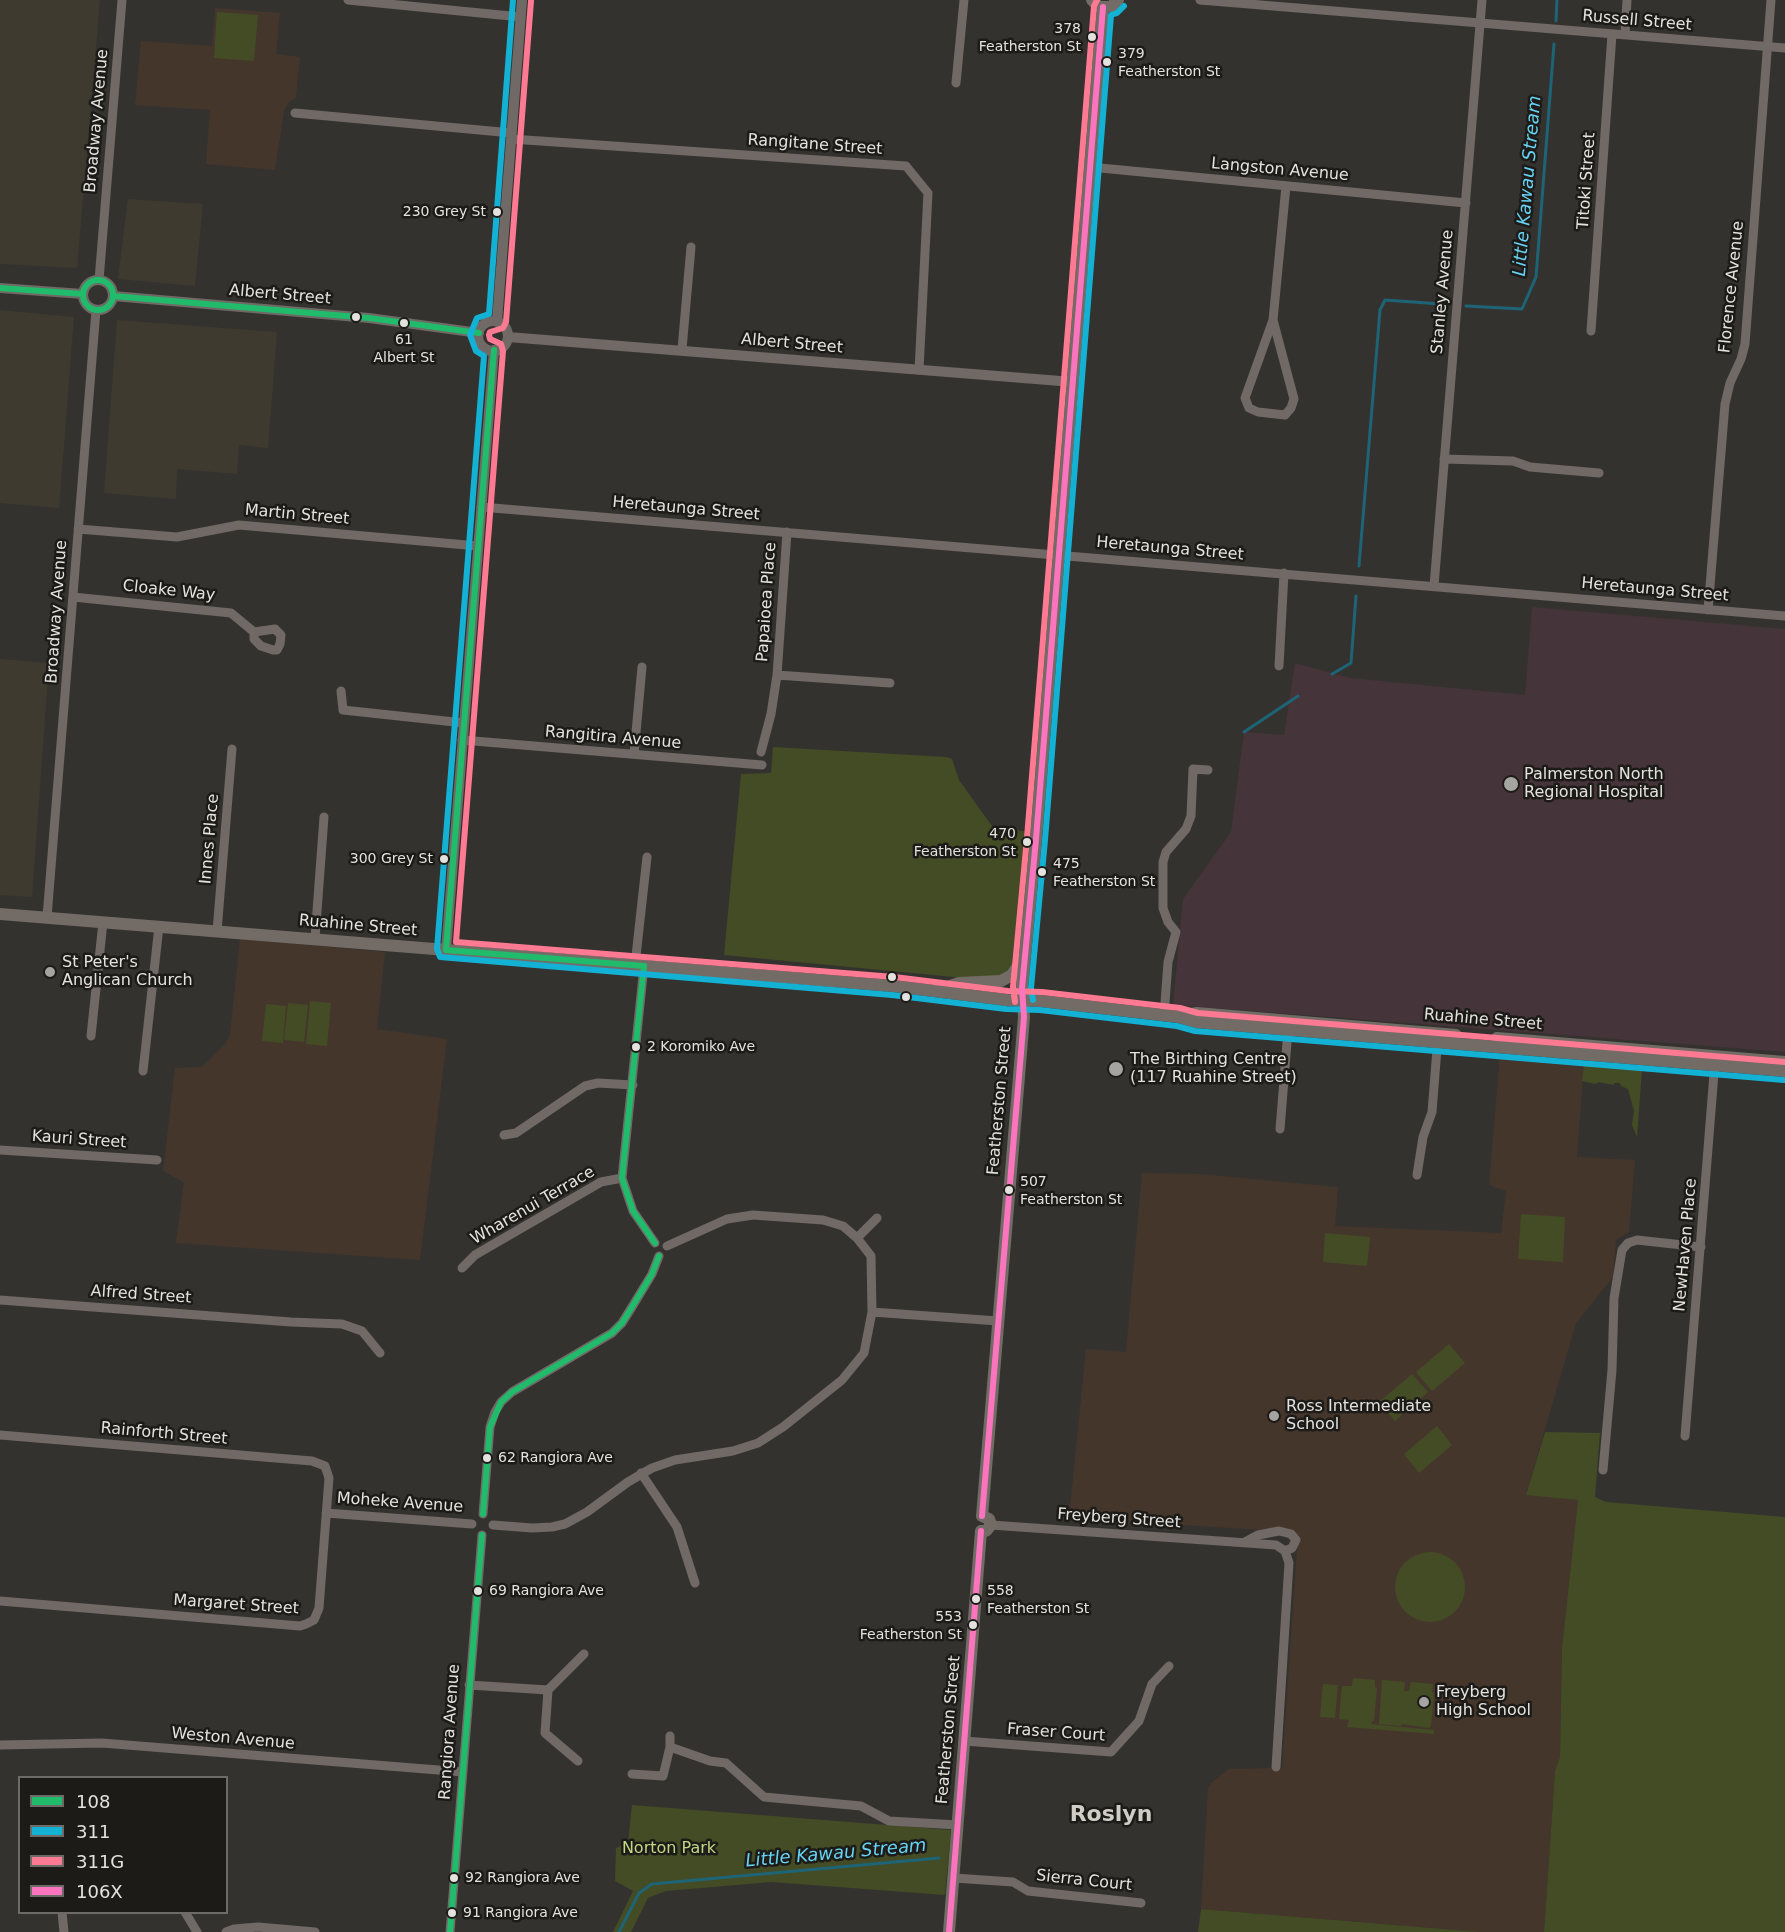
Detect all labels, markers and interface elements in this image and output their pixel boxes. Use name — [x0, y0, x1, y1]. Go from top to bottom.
street label: Russell Street — [1582, 7, 1692, 35]
place label: 378 Featherston St — [979, 21, 1081, 54]
marker: 378 Featherston St — [1086, 31, 1098, 43]
place label: 379 Featherston St — [1118, 46, 1220, 78]
street label: Broadway Avenue — [81, 49, 113, 193]
marker: 379 Featherston St — [1101, 56, 1113, 68]
water label: Little Kawau Stream — [1509, 95, 1547, 277]
street label: Rangitane Street — [747, 131, 883, 159]
street label: Titoki Street — [1574, 132, 1600, 230]
street label: Langston Avenue — [1210, 154, 1350, 186]
place label: 230 Grey St — [403, 204, 486, 220]
marker: 230 Grey St — [491, 206, 503, 218]
street label: Florence Avenue — [1716, 220, 1748, 354]
street label: Stanley Avenue — [1428, 229, 1458, 355]
street label: Albert Street — [228, 281, 332, 309]
unlabelled marker — [350, 311, 362, 323]
marker: 61 Albert St — [398, 317, 410, 329]
street label: Albert Street — [740, 330, 844, 358]
place label: 61 Albert St — [373, 332, 435, 364]
street label: Heretaunga Street — [611, 493, 761, 525]
street label: Martin Street — [244, 501, 350, 529]
street label: Heretaunga Street — [1095, 533, 1245, 565]
street label: Broadway Avenue — [42, 540, 72, 684]
street label: Papaioea Place — [753, 541, 781, 663]
street label: Heretaunga Street — [1580, 574, 1730, 606]
street label: Cloake Way — [122, 577, 216, 605]
street label: Rangitira Avenue — [544, 722, 682, 754]
place label: Palmerston North Regional Hospital — [1524, 765, 1664, 803]
marker: Palmerston North Regional Hospital — [1502, 775, 1520, 793]
street label: Innes Place — [196, 793, 224, 885]
place label: 470 Featherston St — [914, 826, 1016, 858]
marker: 470 Featherston St — [1021, 836, 1033, 848]
place label: 300 Grey St — [350, 851, 433, 867]
marker: 300 Grey St — [438, 853, 450, 865]
place label: 475 Featherston St — [1053, 856, 1155, 888]
marker: 475 Featherston St — [1036, 866, 1048, 878]
street label: Ruahine Street — [298, 911, 418, 941]
place label: St Peter's Anglican Church — [62, 953, 193, 991]
marker: St Peter's Anglican Church — [43, 965, 57, 979]
unlabelled marker — [886, 971, 898, 983]
unlabelled marker — [900, 991, 912, 1003]
street label: Ruahine Street — [1423, 1005, 1543, 1035]
street label: Featherston Street — [984, 1026, 1016, 1176]
place label: 2 Koromiko Ave — [647, 1039, 755, 1055]
marker: 2 Koromiko Ave — [630, 1041, 642, 1053]
place label: The Birthing Centre (117 Ruahine Street) — [1130, 1050, 1297, 1088]
marker: The Birthing Centre (117 Ruahine Street) — [1107, 1060, 1125, 1078]
street label: Kauri Street — [31, 1127, 127, 1153]
street label: Wharenui Terrace — [468, 1163, 598, 1249]
place label: 507 Featherston St — [1020, 1174, 1122, 1206]
street label: NewHaven Place — [1671, 1178, 1701, 1312]
marker: 507 Featherston St — [1003, 1184, 1015, 1196]
street label: Alfred Street — [90, 1282, 192, 1308]
place label: Ross Intermediate School — [1286, 1397, 1431, 1435]
marker: Ross Intermediate School — [1267, 1409, 1281, 1423]
street label: Rainforth Street — [100, 1419, 228, 1449]
place label: 62 Rangiora Ave — [498, 1450, 613, 1466]
marker: 62 Rangiora Ave — [481, 1452, 493, 1464]
street label: Moheke Avenue — [336, 1489, 464, 1517]
street label: Freyberg Street — [1057, 1505, 1181, 1533]
place label: 69 Rangiora Ave — [489, 1583, 604, 1599]
place label: 558 Featherston St — [987, 1583, 1089, 1616]
marker: 69 Rangiora Ave — [472, 1585, 484, 1597]
street label: Margaret Street — [173, 1591, 299, 1619]
marker: 558 Featherston St — [970, 1593, 982, 1605]
place label: 553 Featherston St — [860, 1609, 962, 1642]
marker: 553 Featherston St — [967, 1619, 979, 1631]
street label: Featherston Street — [933, 1655, 965, 1805]
street label: Rangiora Avenue — [436, 1663, 464, 1801]
place label: Freyberg High School — [1436, 1683, 1531, 1721]
marker: Freyberg High School — [1417, 1695, 1431, 1709]
street label: Fraser Court — [1006, 1720, 1106, 1746]
street label: Weston Avenue — [171, 1724, 295, 1754]
legend — [18, 1776, 228, 1914]
text: 108 — [76, 1791, 110, 1812]
district label: Roslyn — [1070, 1802, 1152, 1828]
text: 311 — [76, 1821, 110, 1842]
water label: Little Kawau Stream — [745, 1835, 927, 1873]
park label: Norton Park — [622, 1839, 716, 1859]
text: 311G — [76, 1851, 124, 1872]
street label: Sierra Court — [1035, 1866, 1133, 1896]
place label: 92 Rangiora Ave — [465, 1870, 580, 1886]
marker: 92 Rangiora Ave — [448, 1872, 460, 1884]
text: 106X — [76, 1881, 123, 1902]
place label: 91 Rangiora Ave — [463, 1905, 578, 1921]
marker: 91 Rangiora Ave — [446, 1907, 458, 1919]

